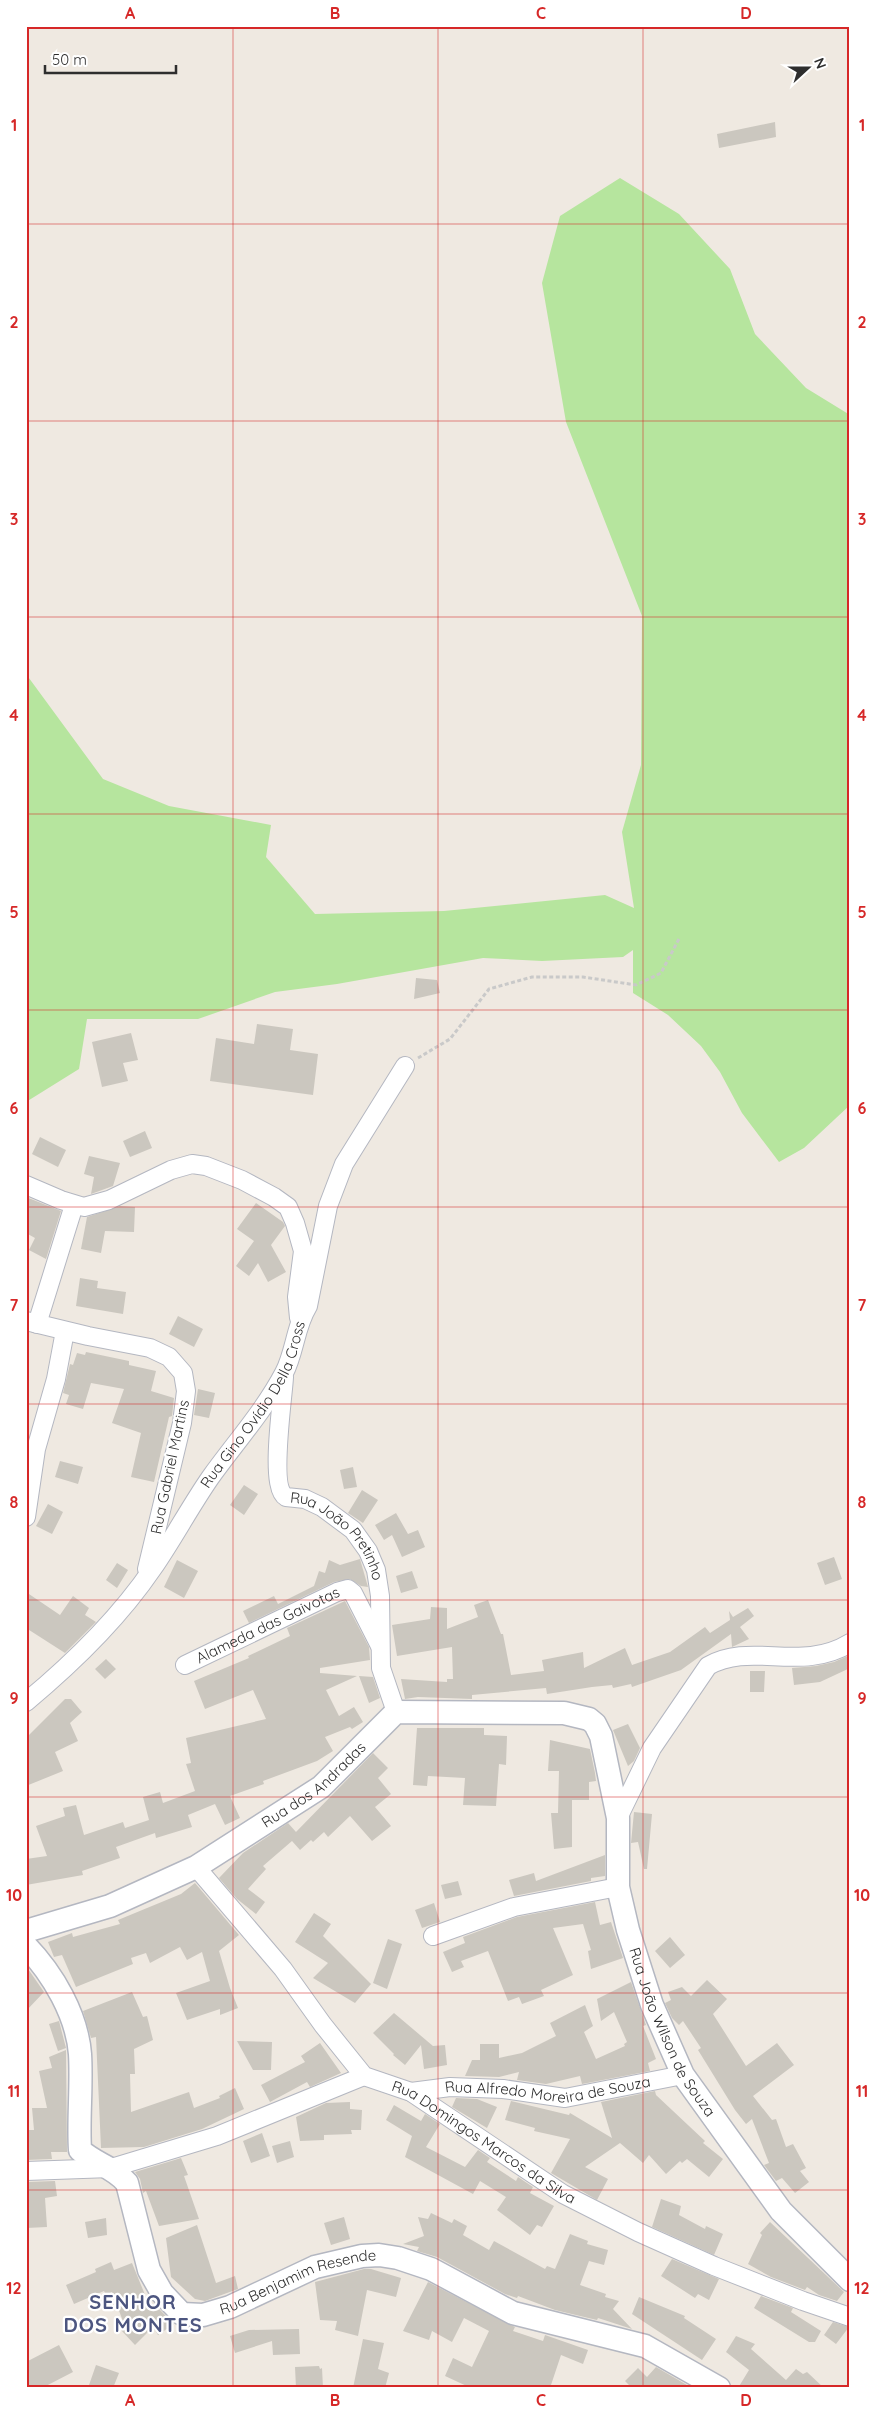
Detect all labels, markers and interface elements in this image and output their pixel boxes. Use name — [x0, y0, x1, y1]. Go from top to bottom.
text: A — [125, 3, 136, 23]
text: B — [330, 3, 340, 23]
text: C — [536, 3, 546, 23]
text: D — [740, 3, 752, 23]
scale bar — [45, 42, 176, 74]
north arrow — [784, 42, 834, 92]
text: 50 m — [52, 50, 87, 69]
text: N — [810, 55, 830, 71]
text: 1 — [11, 115, 17, 135]
text: 1 — [859, 115, 865, 135]
text: 2 — [9, 312, 19, 332]
text: 2 — [857, 312, 867, 332]
text: 3 — [10, 509, 18, 529]
text: 3 — [858, 509, 866, 529]
text: 4 — [9, 705, 19, 725]
text: 4 — [857, 705, 867, 725]
text: 5 — [9, 902, 19, 922]
text: 5 — [857, 902, 867, 922]
text: 6 — [10, 1098, 19, 1118]
text: 6 — [858, 1098, 867, 1118]
text: 7 — [10, 1295, 19, 1315]
text: 7 — [858, 1295, 867, 1315]
street label: Rua Gino Ovídio Della Cross — [196, 1318, 309, 1492]
street label: Rua Gabriel Martins — [146, 1398, 193, 1536]
street label: Rua João Pretinho — [289, 1487, 387, 1582]
text: 8 — [10, 1492, 19, 1512]
text: 8 — [858, 1492, 867, 1512]
street label: Alameda das Gaivotas — [193, 1582, 343, 1667]
text: 9 — [9, 1688, 19, 1708]
text: 9 — [857, 1688, 867, 1708]
street label: Rua dos Andradas — [258, 1738, 370, 1832]
text: 10 — [6, 1885, 22, 1905]
text: 10 — [854, 1885, 870, 1905]
street label: Rua João Wilson de Souza — [625, 1945, 720, 2120]
street label: Rua Alfredo Moreira de Souza — [444, 2072, 652, 2107]
street label: Rua Domingos Marcos da Silva — [389, 2076, 579, 2208]
text: 11 — [8, 2081, 20, 2101]
text: 11 — [856, 2081, 868, 2101]
street label: Rua Benjamim Resende — [217, 2245, 377, 2319]
text: 12 — [6, 2278, 22, 2298]
text: 12 — [854, 2278, 870, 2298]
district label: SENHOR DOS MONTES — [63, 2289, 203, 2337]
text: A — [125, 2390, 136, 2410]
text: B — [330, 2390, 340, 2410]
text: C — [536, 2390, 546, 2410]
text: D — [740, 2390, 752, 2410]

